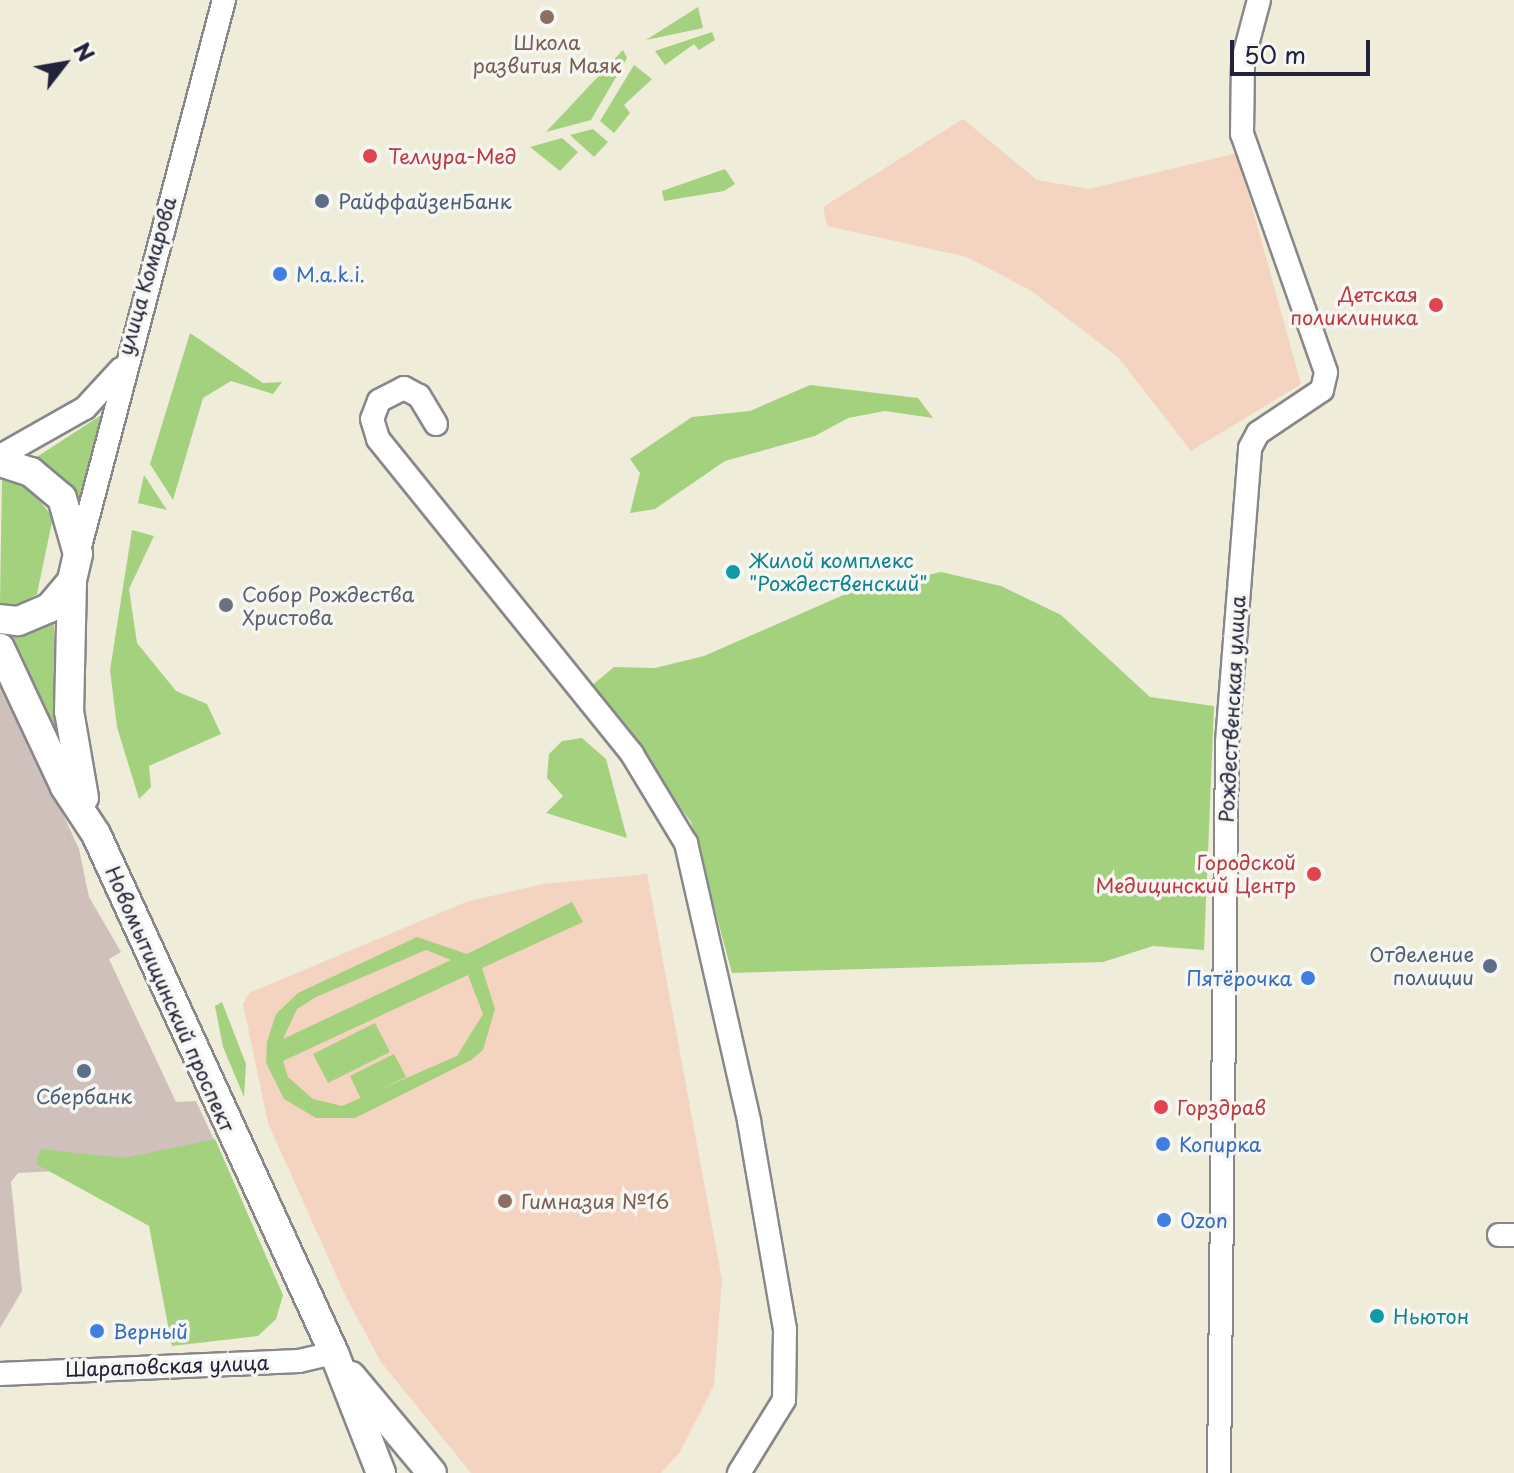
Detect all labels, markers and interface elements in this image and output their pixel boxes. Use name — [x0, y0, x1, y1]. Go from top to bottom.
marker: Школа развития Маяк — [538, 8, 556, 26]
north arrow — [24, 24, 104, 104]
scale bar — [1234, 24, 1374, 74]
place label: Школа развития Маяк — [473, 30, 621, 77]
text: N — [66, 35, 104, 67]
text: 50 m — [1244, 36, 1306, 72]
place label: Теллура-Мед — [388, 144, 517, 168]
marker: Теллура-Мед — [359, 145, 381, 167]
place label: РайффайзенБанк — [338, 189, 512, 213]
marker: РайффайзенБанк — [313, 192, 331, 210]
street label: улица Комарова — [113, 193, 181, 359]
place label: M.a.k.i. — [296, 262, 365, 286]
marker: M.a.k.i. — [271, 265, 289, 283]
place label: Детская поликлиника — [1290, 282, 1418, 329]
marker: Детская поликлиника — [1425, 294, 1447, 316]
place label: Жилой комплекс "Рождественский" — [749, 548, 928, 595]
marker: Жилой комплекс "Рождественский" — [724, 563, 742, 581]
place label: Собор Рождества Христова — [242, 582, 414, 629]
street label: Рождественская улица — [1214, 594, 1250, 824]
marker: Собор Рождества Христова — [217, 596, 235, 614]
place label: Городской Медицинский Центр — [1095, 850, 1296, 897]
street label: Новомытищинский проспект — [100, 862, 240, 1136]
marker: Городской Медицинский Центр — [1303, 863, 1325, 885]
place label: Отделение полиции — [1369, 942, 1474, 989]
marker: Отделение полиции — [1481, 957, 1499, 975]
place label: Пятёрочка — [1186, 966, 1292, 990]
marker: Пятёрочка — [1299, 969, 1317, 987]
marker: Сбербанк — [75, 1062, 93, 1080]
place label: Сбербанк — [36, 1084, 132, 1108]
place label: Горздрав — [1177, 1095, 1266, 1119]
marker: Горздрав — [1152, 1098, 1170, 1116]
place label: Копирка — [1179, 1132, 1261, 1156]
marker: Копирка — [1154, 1135, 1172, 1153]
place label: Гимназия №16 — [521, 1189, 669, 1213]
marker: Гимназия №16 — [496, 1192, 514, 1210]
place label: Ozon — [1180, 1208, 1228, 1232]
marker: Ozon — [1155, 1211, 1173, 1229]
place label: Ньютон — [1393, 1304, 1469, 1328]
marker: Ньютон — [1368, 1307, 1386, 1325]
place label: Верный — [113, 1319, 188, 1343]
marker: Верный — [88, 1322, 106, 1340]
street label: Шараповская улица — [64, 1350, 270, 1382]

